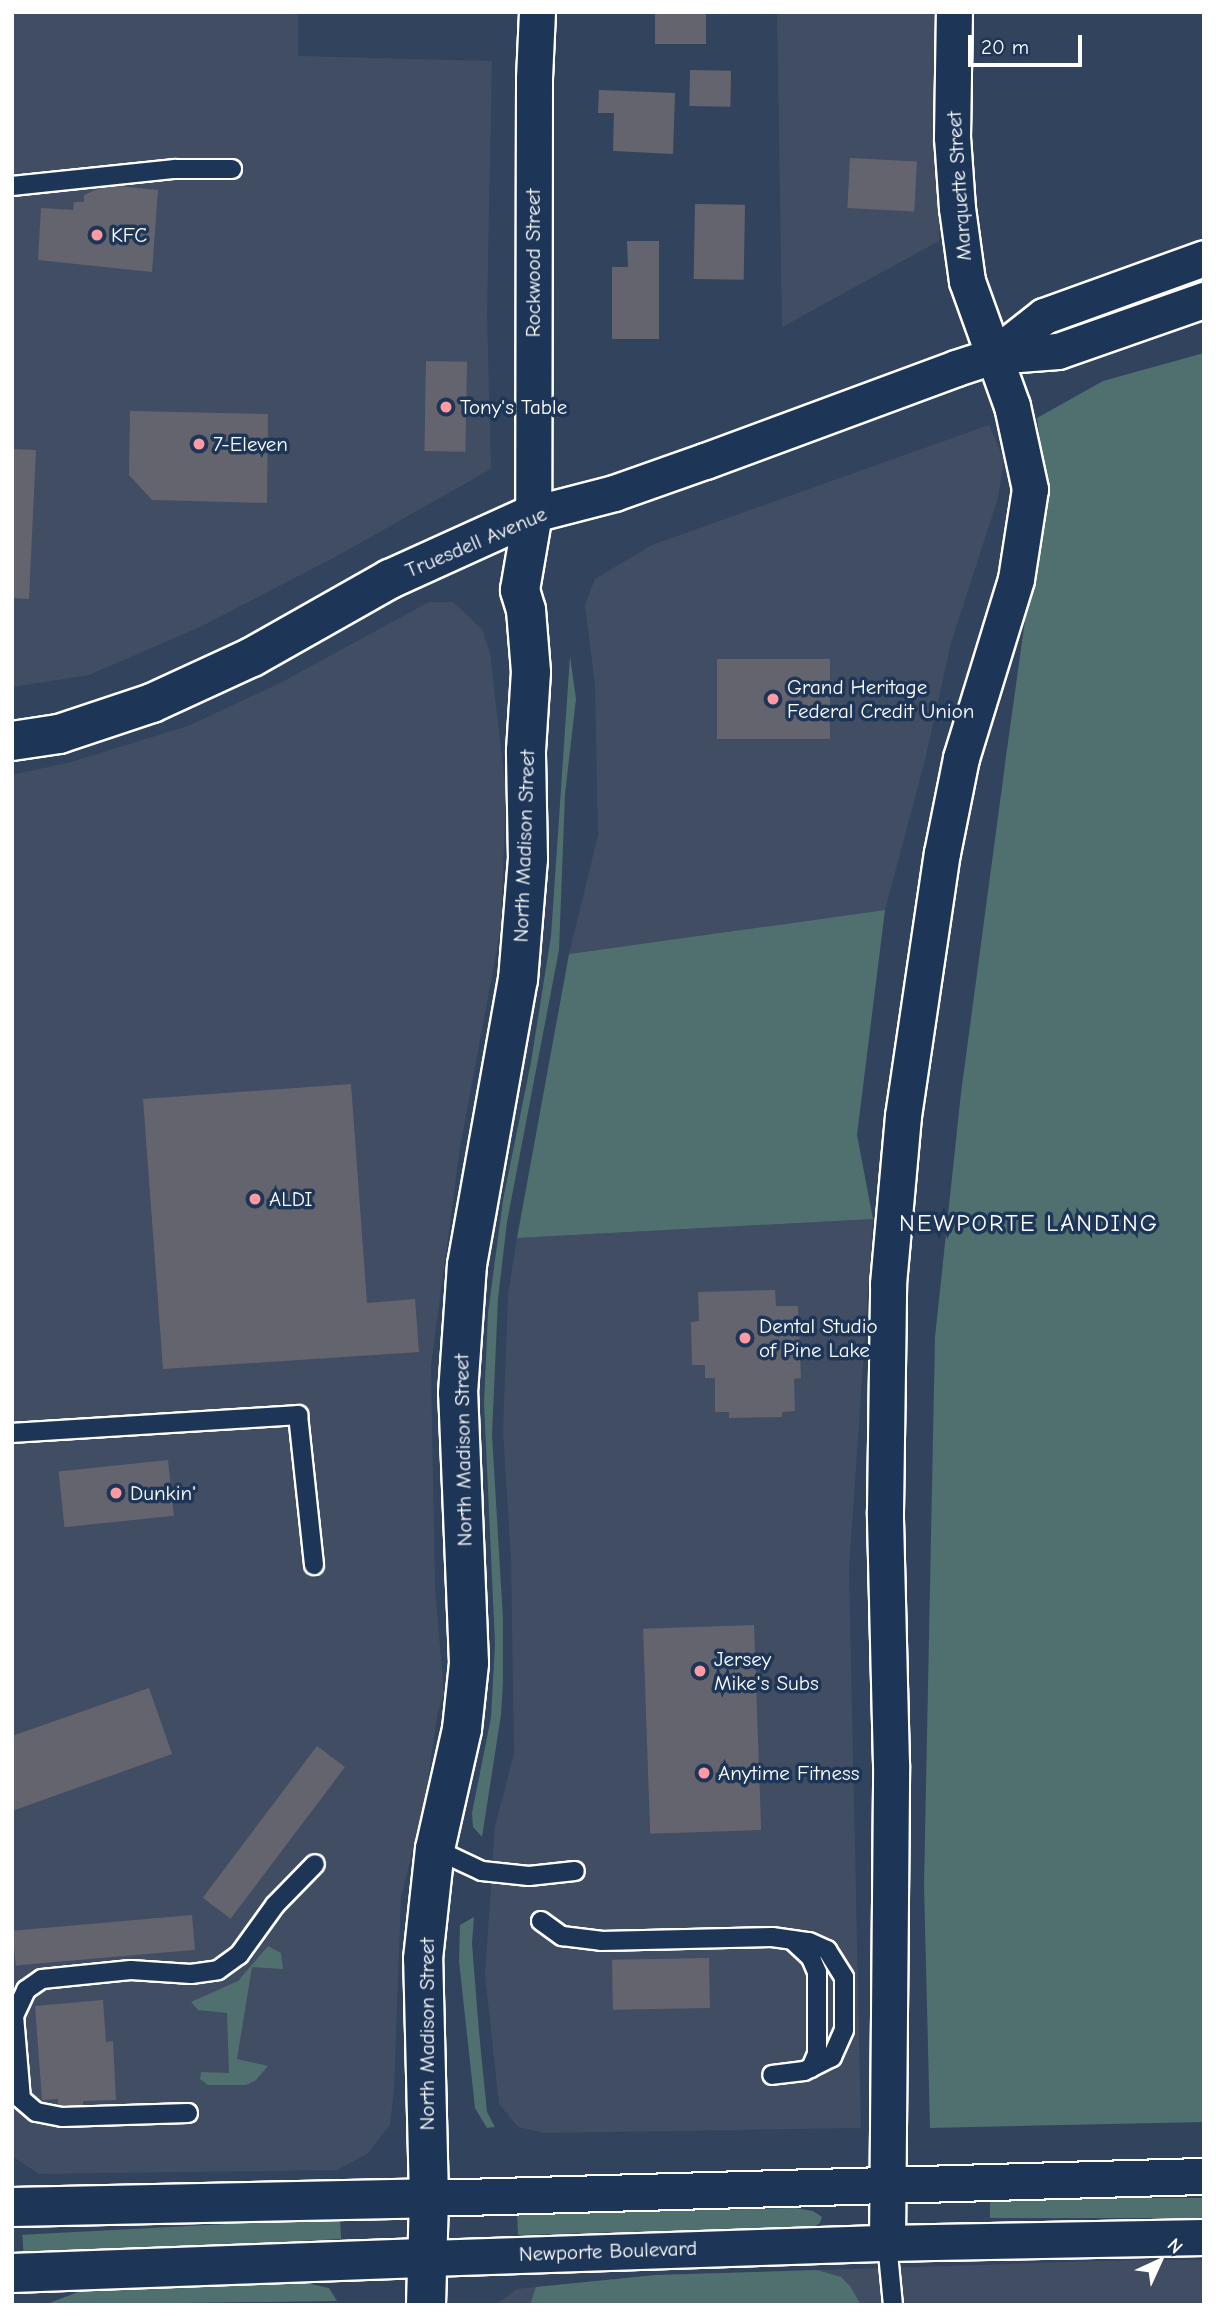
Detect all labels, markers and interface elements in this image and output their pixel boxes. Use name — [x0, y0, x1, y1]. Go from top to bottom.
scale bar — [971, 21, 1085, 65]
text: 20 m — [981, 35, 1029, 59]
street label: Marquette Street — [941, 110, 977, 262]
street label: Rockwood Street — [520, 189, 546, 337]
place label: KFC — [111, 222, 147, 248]
marker: KFC — [89, 227, 105, 243]
place label: Tony's Table — [460, 394, 567, 420]
marker: Tony's Table — [438, 399, 454, 415]
place label: 7-Eleven — [213, 431, 288, 457]
marker: 7-Eleven — [191, 436, 207, 452]
street label: Truesdell Avenue — [402, 501, 550, 583]
place label: Grand Heritage Federal Credit Union — [787, 674, 974, 724]
marker: Grand Heritage Federal Credit Union — [765, 691, 781, 707]
street label: North Madison Street — [508, 749, 540, 943]
place label: ALDI — [269, 1186, 313, 1212]
marker: ALDI — [247, 1191, 263, 1207]
district label: NEWPORTE LANDING — [901, 1210, 1157, 1238]
place label: Dental Studio of Pine Lake — [759, 1313, 878, 1363]
marker: Dental Studio of Pine Lake — [737, 1330, 753, 1346]
street label: North Madison Street — [449, 1353, 477, 1547]
place label: Dunkin' — [130, 1480, 196, 1506]
marker: Dunkin' — [108, 1485, 124, 1501]
place label: Jersey Mike's Subs — [714, 1646, 819, 1696]
marker: Jersey Mike's Subs — [692, 1663, 708, 1679]
place label: Anytime Fitness — [718, 1760, 859, 1786]
marker: Anytime Fitness — [696, 1765, 712, 1781]
street label: North Madison Street — [414, 1938, 440, 2130]
north arrow — [1125, 2226, 1195, 2296]
text: N — [1163, 2234, 1187, 2258]
street label: Newporte Boulevard — [518, 2235, 698, 2267]

